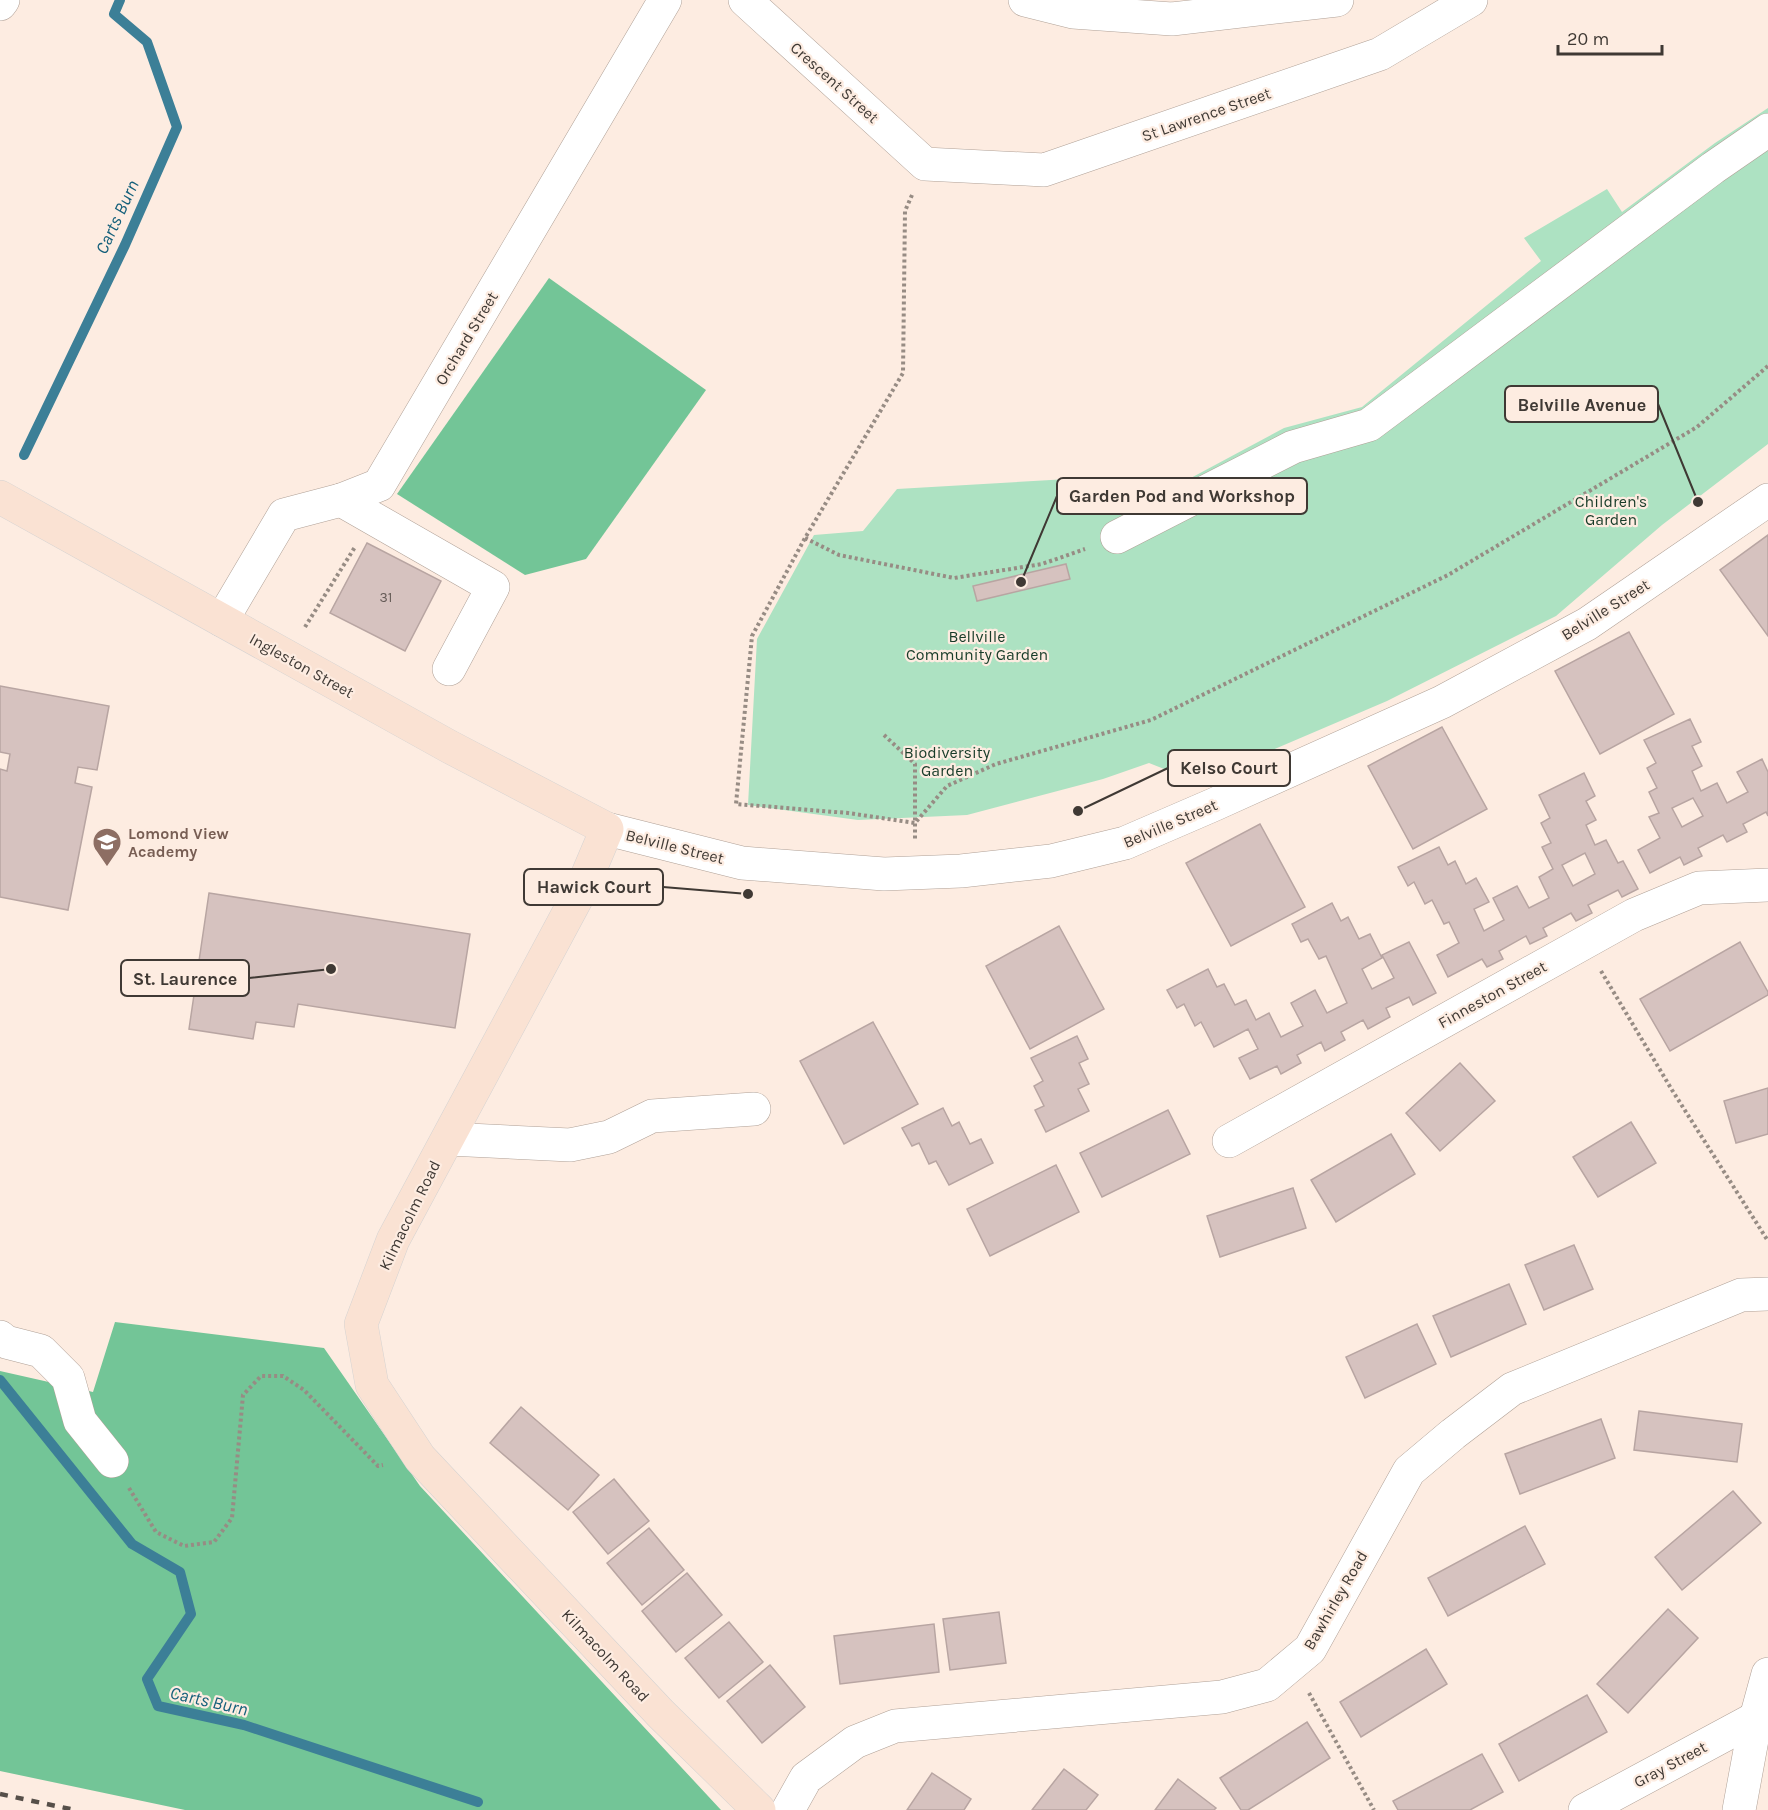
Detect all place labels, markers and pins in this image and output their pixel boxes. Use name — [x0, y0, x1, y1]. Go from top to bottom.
callout: Belville Avenue — [1505, 386, 1658, 422]
callout: Garden Pod and Workshop — [1057, 478, 1307, 514]
callout: Kelso Court — [1168, 750, 1290, 786]
place label: Lomond View Academy — [128, 824, 229, 861]
school or university icon: Lomond View Academy — [91, 826, 123, 868]
callout: Hawick Court — [524, 869, 663, 905]
callout: St. Laurence — [121, 960, 249, 996]

